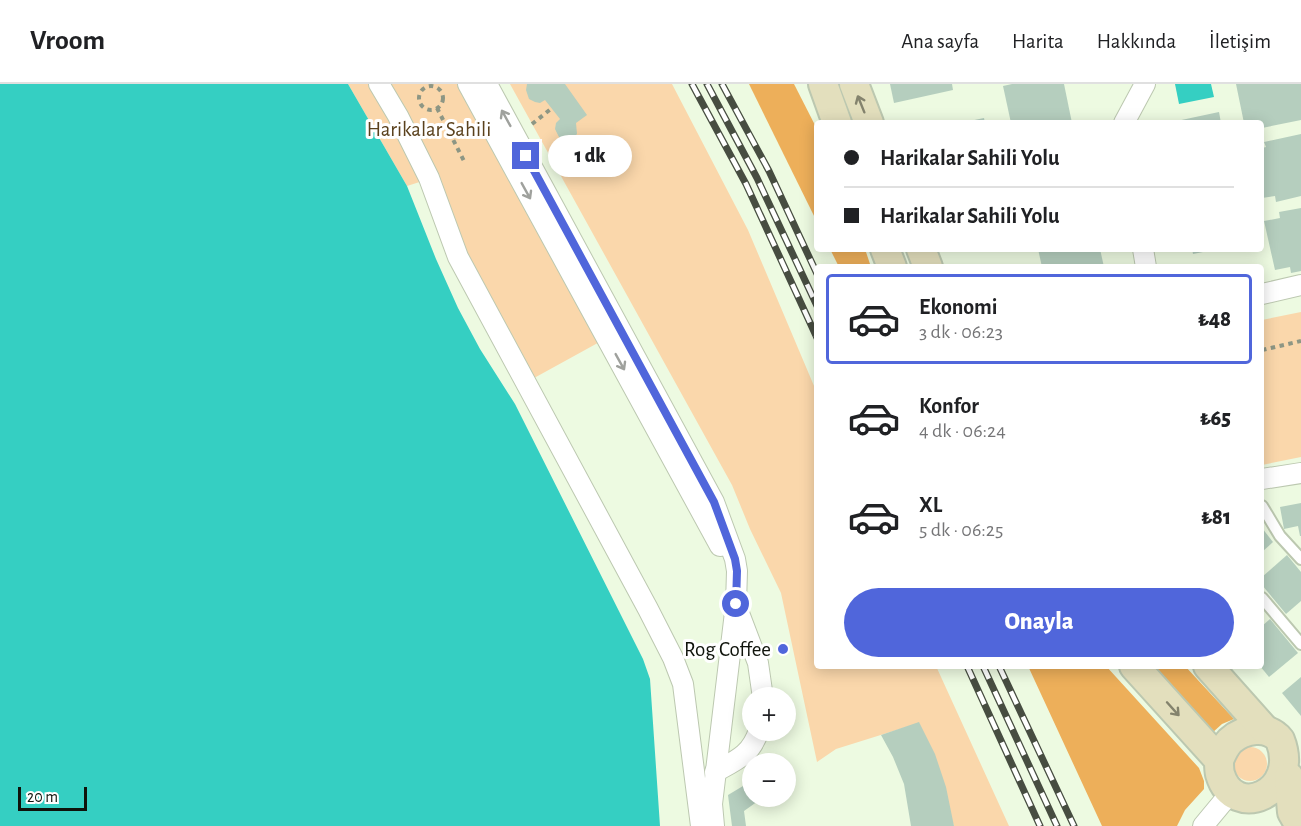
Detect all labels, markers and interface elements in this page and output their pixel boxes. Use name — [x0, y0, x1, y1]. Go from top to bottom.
text: Vroom — [30, 27, 105, 55]
text: Ana sayfa — [901, 31, 979, 52]
text: Harita — [1012, 31, 1064, 52]
text: Hakkında — [1097, 31, 1176, 52]
text: İletişim — [1209, 31, 1271, 52]
one-way arrow — [855, 95, 866, 113]
one-way arrow — [500, 110, 511, 128]
park label: Harikalar Sahili — [367, 119, 491, 140]
callout: 1 dk — [547, 135, 631, 177]
route end — [512, 142, 539, 169]
text: 1 dk — [574, 146, 606, 166]
text: Harikalar Sahili Yolu — [880, 147, 1060, 169]
one-way arrow — [521, 181, 532, 199]
text: Harikalar Sahili Yolu — [880, 205, 1060, 227]
icon: car — [847, 292, 901, 346]
text: Ekonomi — [919, 296, 998, 318]
text: ₺48 — [1198, 308, 1231, 330]
text: 3 dk · 06:23 — [919, 322, 1003, 342]
one-way arrow — [615, 352, 626, 370]
icon: car — [847, 391, 901, 445]
text: Konfor — [919, 395, 979, 417]
text: ₺65 — [1200, 407, 1231, 429]
text: 4 dk · 06:24 — [919, 421, 1006, 441]
icon: car — [847, 490, 901, 544]
text: XL — [919, 494, 942, 516]
text: ₺81 — [1201, 506, 1231, 528]
text: 5 dk · 06:25 — [919, 520, 1003, 540]
button: Onayla — [844, 588, 1234, 657]
route start — [722, 590, 749, 617]
place label: Rog Coffee — [684, 639, 771, 660]
marker: Rog Coffee — [776, 642, 790, 656]
map controls — [742, 687, 796, 807]
button: + — [742, 687, 796, 741]
one-way arrow — [1166, 702, 1180, 717]
button: − — [742, 753, 796, 807]
scale bar — [18, 784, 87, 812]
text: 20 m — [27, 789, 58, 805]

